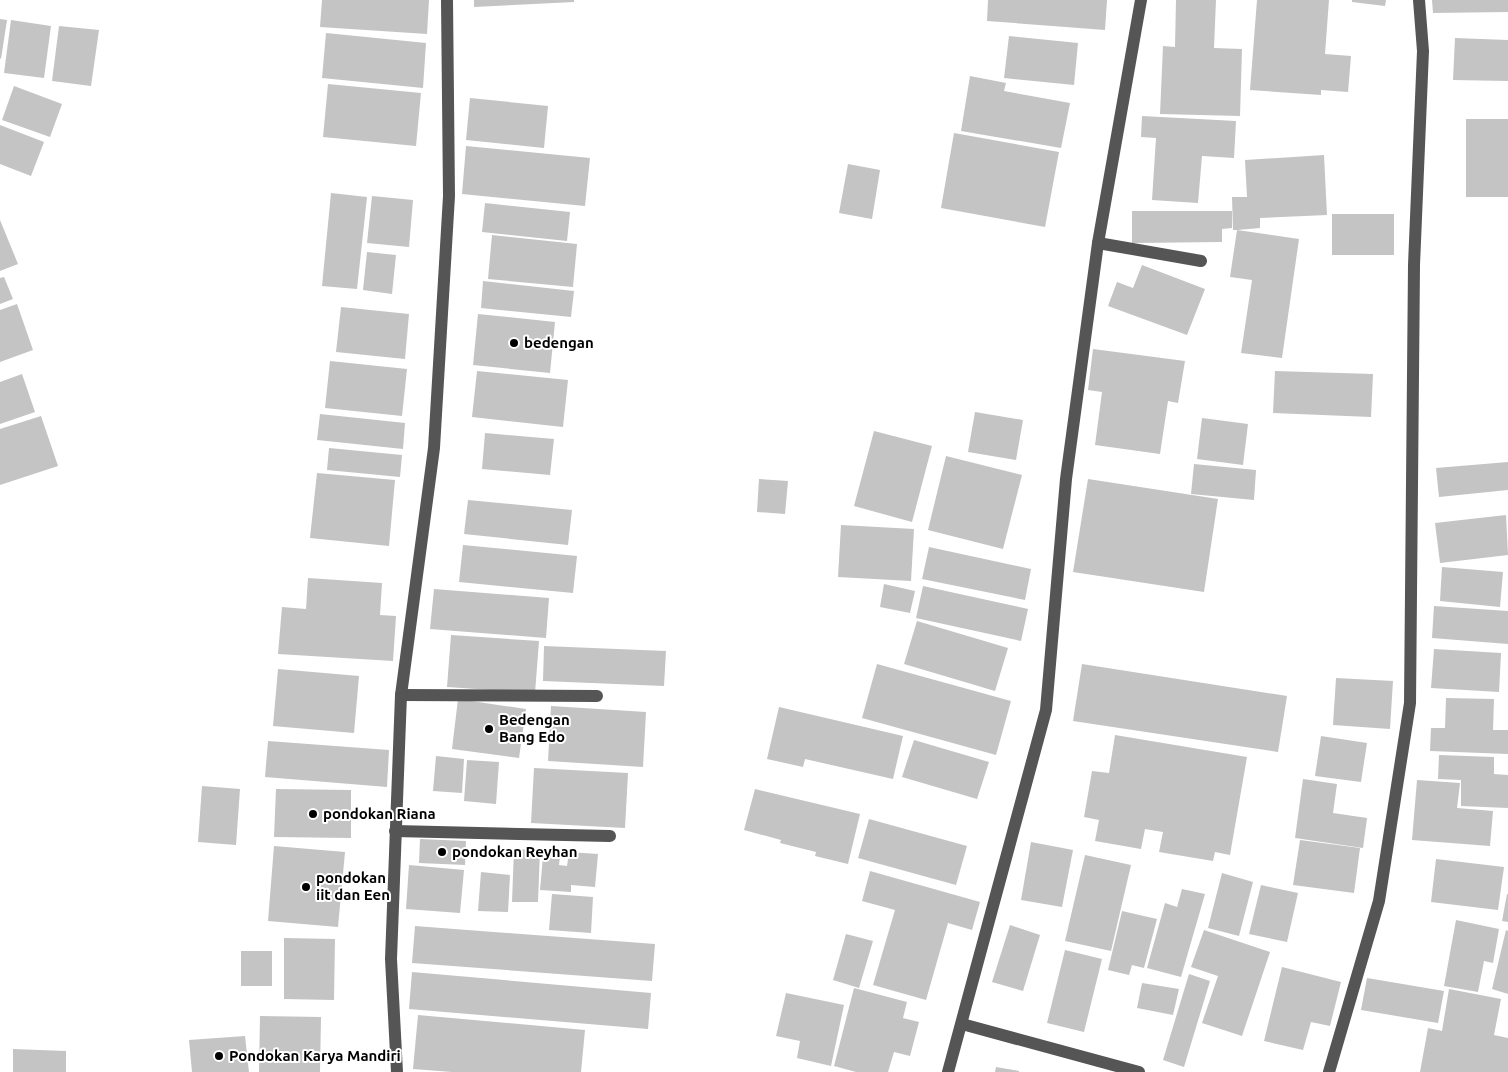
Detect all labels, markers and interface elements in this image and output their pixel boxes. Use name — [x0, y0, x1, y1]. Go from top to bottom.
place label: bedengan — [524, 334, 594, 351]
marker: bedengan — [508, 337, 520, 349]
place label: Bedengan Bang Edo — [499, 711, 570, 745]
marker: Bedengan Bang Edo — [483, 723, 495, 735]
place label: pondokan Riana — [323, 805, 436, 822]
marker: pondokan Riana — [307, 808, 319, 820]
place label: pondokan Reyhan — [452, 843, 577, 860]
marker: pondokan Reyhan — [436, 846, 448, 858]
place label: pondokan iit dan Een — [316, 869, 390, 903]
marker: pondokan iit dan Een — [300, 881, 312, 893]
place label: Pondokan Karya Mandiri — [229, 1047, 401, 1064]
marker: Pondokan Karya Mandiri — [213, 1050, 225, 1062]

